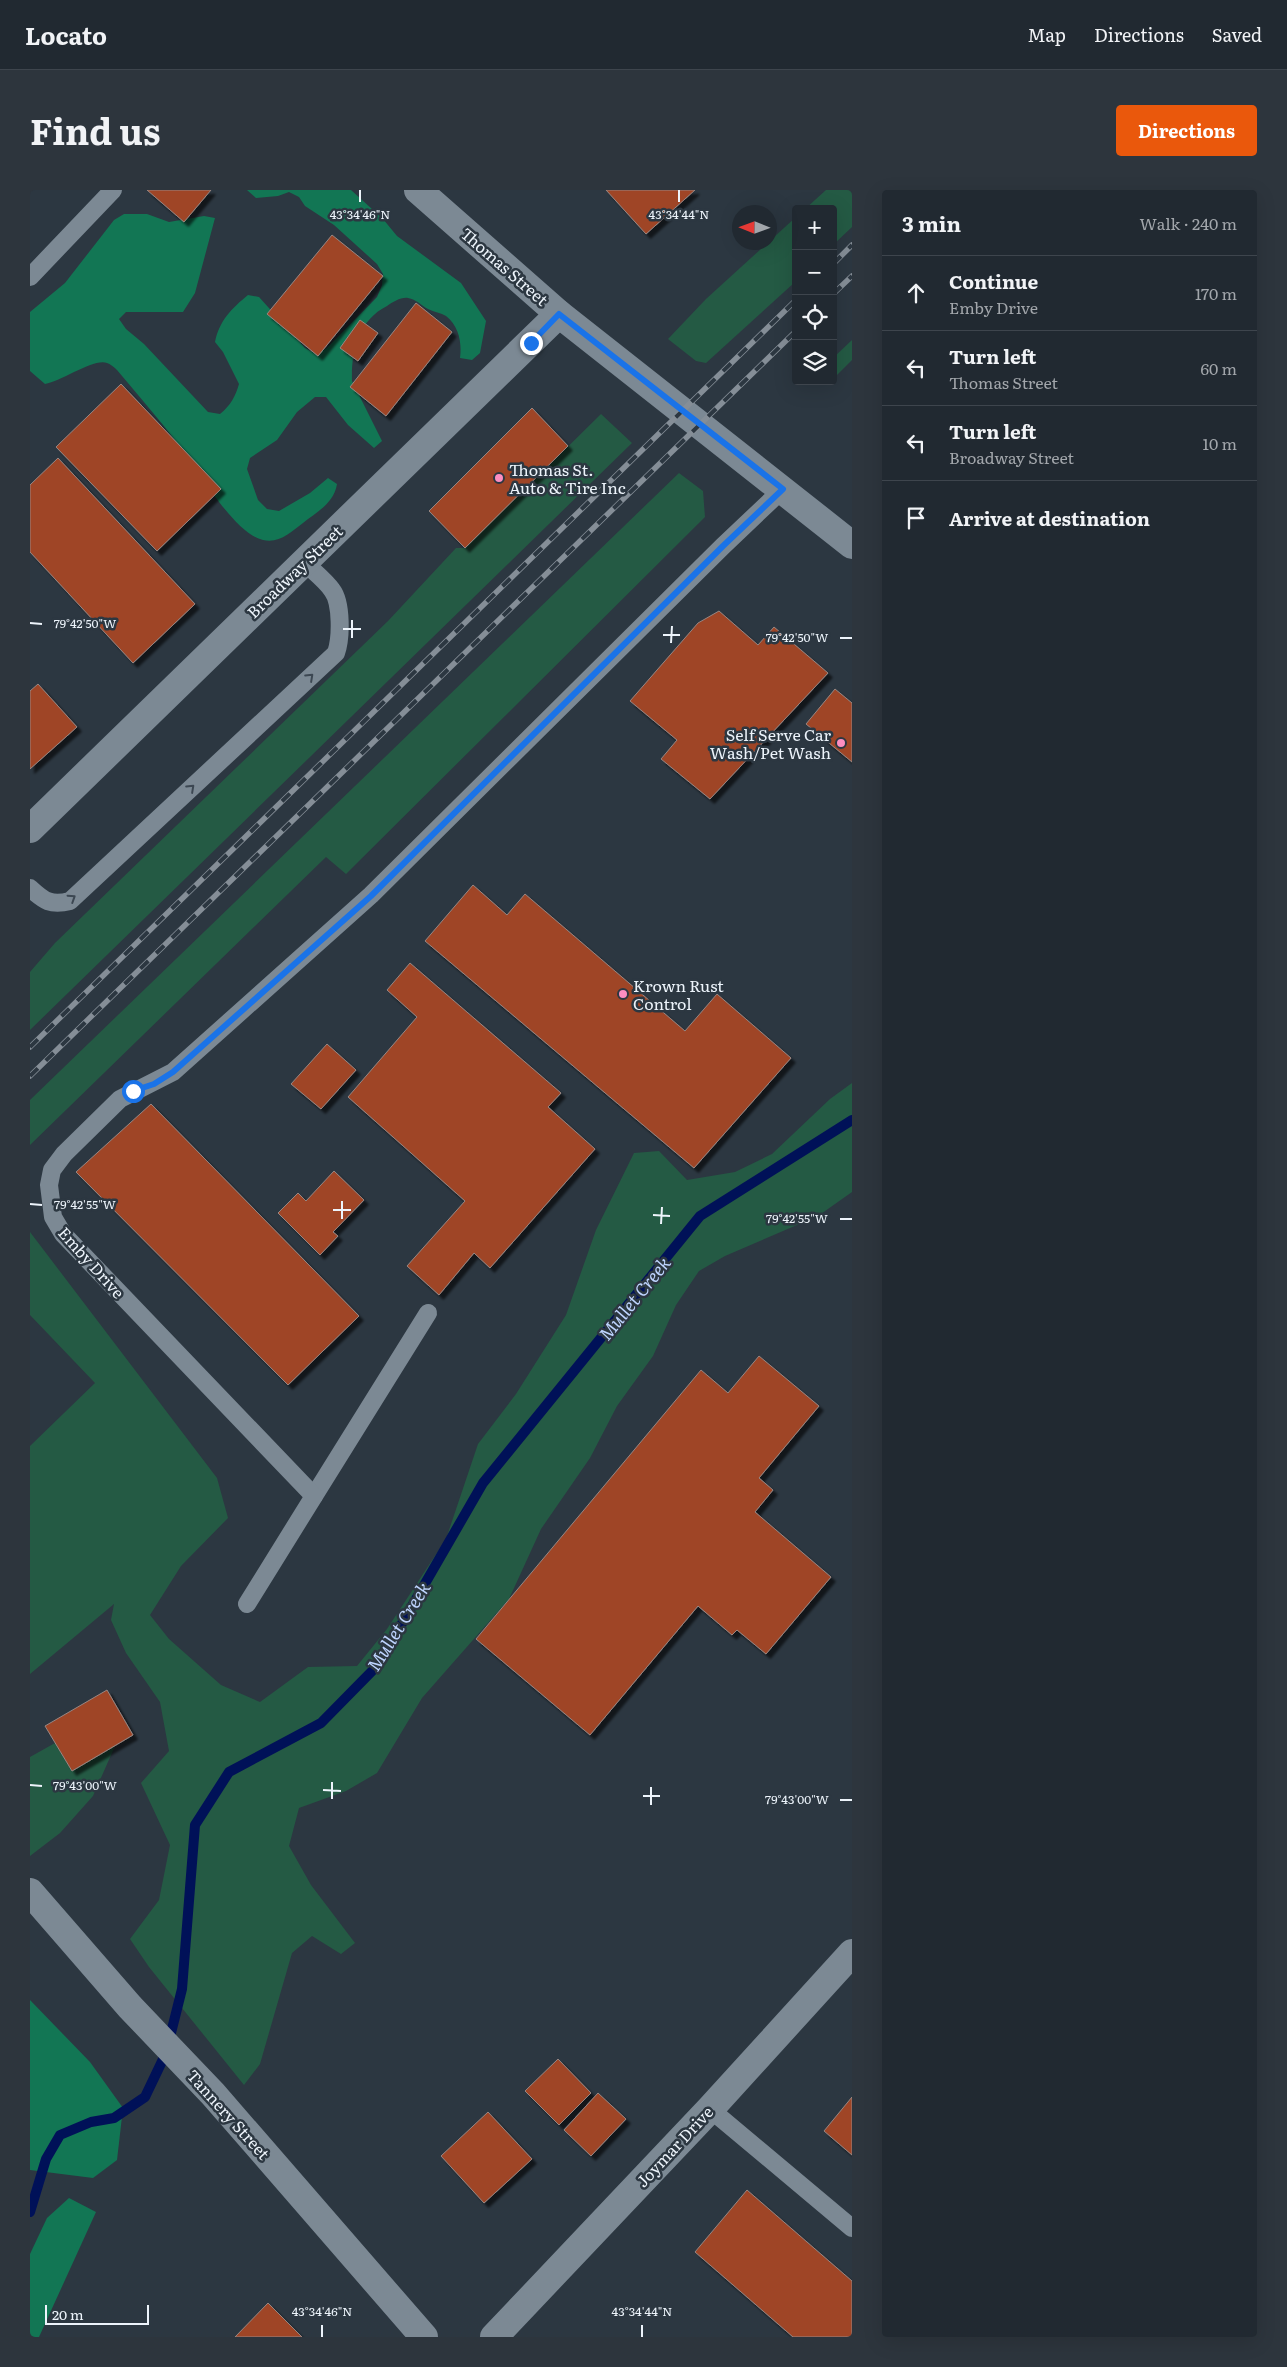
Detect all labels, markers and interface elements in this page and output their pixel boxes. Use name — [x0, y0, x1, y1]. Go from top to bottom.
text: Locato — [25, 17, 107, 52]
text: Map — [1028, 21, 1066, 48]
text: Directions — [1094, 21, 1184, 48]
text: Saved — [1212, 21, 1262, 48]
text: Find us — [30, 104, 160, 156]
button: Directions — [1116, 105, 1257, 156]
text: 43°34'46"N — [330, 205, 390, 223]
text: 43°34'44"N — [649, 205, 709, 223]
north arrow — [732, 205, 777, 250]
map controls — [792, 205, 837, 385]
button: + — [792, 205, 837, 250]
text: 3 min — [902, 207, 961, 238]
text: Walk · 240 m — [1139, 211, 1237, 235]
street label: Thomas Street — [456, 221, 554, 311]
button: − — [792, 250, 837, 295]
text: Continue — [949, 267, 1038, 295]
icon: ahead — [902, 279, 930, 307]
text: 170 m — [1195, 281, 1237, 305]
button: locate — [792, 295, 837, 340]
text: Emby Drive — [949, 295, 1038, 319]
route end — [520, 332, 543, 355]
button: layers — [792, 340, 837, 385]
text: Turn left — [949, 342, 1036, 370]
icon: left — [902, 354, 930, 382]
text: 60 m — [1200, 356, 1237, 380]
text: Thomas Street — [949, 370, 1058, 394]
text: Turn left — [949, 417, 1036, 445]
icon: left — [902, 429, 930, 457]
text: 10 m — [1203, 431, 1237, 455]
text: Broadway Street — [949, 445, 1074, 469]
place label: Thomas St. Auto & Tire Inc — [509, 457, 626, 499]
marker: Thomas St. Auto & Tire Inc — [493, 472, 505, 484]
icon: arrive — [902, 504, 930, 532]
text: Arrive at destination — [949, 504, 1150, 532]
street label: Broadway Street — [241, 519, 348, 623]
text: 79°42'50"W — [54, 614, 116, 632]
text: 79°42'50"W — [766, 628, 828, 646]
one-way arrow — [304, 674, 313, 683]
place label: Self Serve Car Wash/Pet Wash — [710, 722, 831, 764]
marker: Self Serve Car Wash/Pet Wash — [835, 737, 847, 749]
one-way arrow — [186, 785, 195, 794]
one-way arrow — [66, 894, 75, 904]
place label: Krown Rust Control — [633, 973, 724, 1015]
marker: Krown Rust Control — [617, 988, 629, 1000]
route start — [122, 1080, 145, 1103]
text: 79°42'55"W — [54, 1195, 116, 1213]
text: 79°42'55"W — [766, 1209, 828, 1227]
street label: Emby Drive — [53, 1221, 131, 1303]
water label: Mullet Creek — [592, 1250, 676, 1346]
water label: Mullet Creek — [360, 1576, 436, 1676]
text: 79°43'00"W — [53, 1776, 117, 1794]
text: 79°43'00"W — [765, 1790, 829, 1808]
street label: Tannery Street — [182, 2064, 276, 2165]
street label: Joymar Drive — [630, 2100, 718, 2192]
scale bar — [45, 2302, 149, 2325]
text: 43°34'46"N — [292, 2302, 352, 2320]
text: 43°34'44"N — [612, 2302, 672, 2320]
text: 20 m — [52, 2304, 84, 2324]

